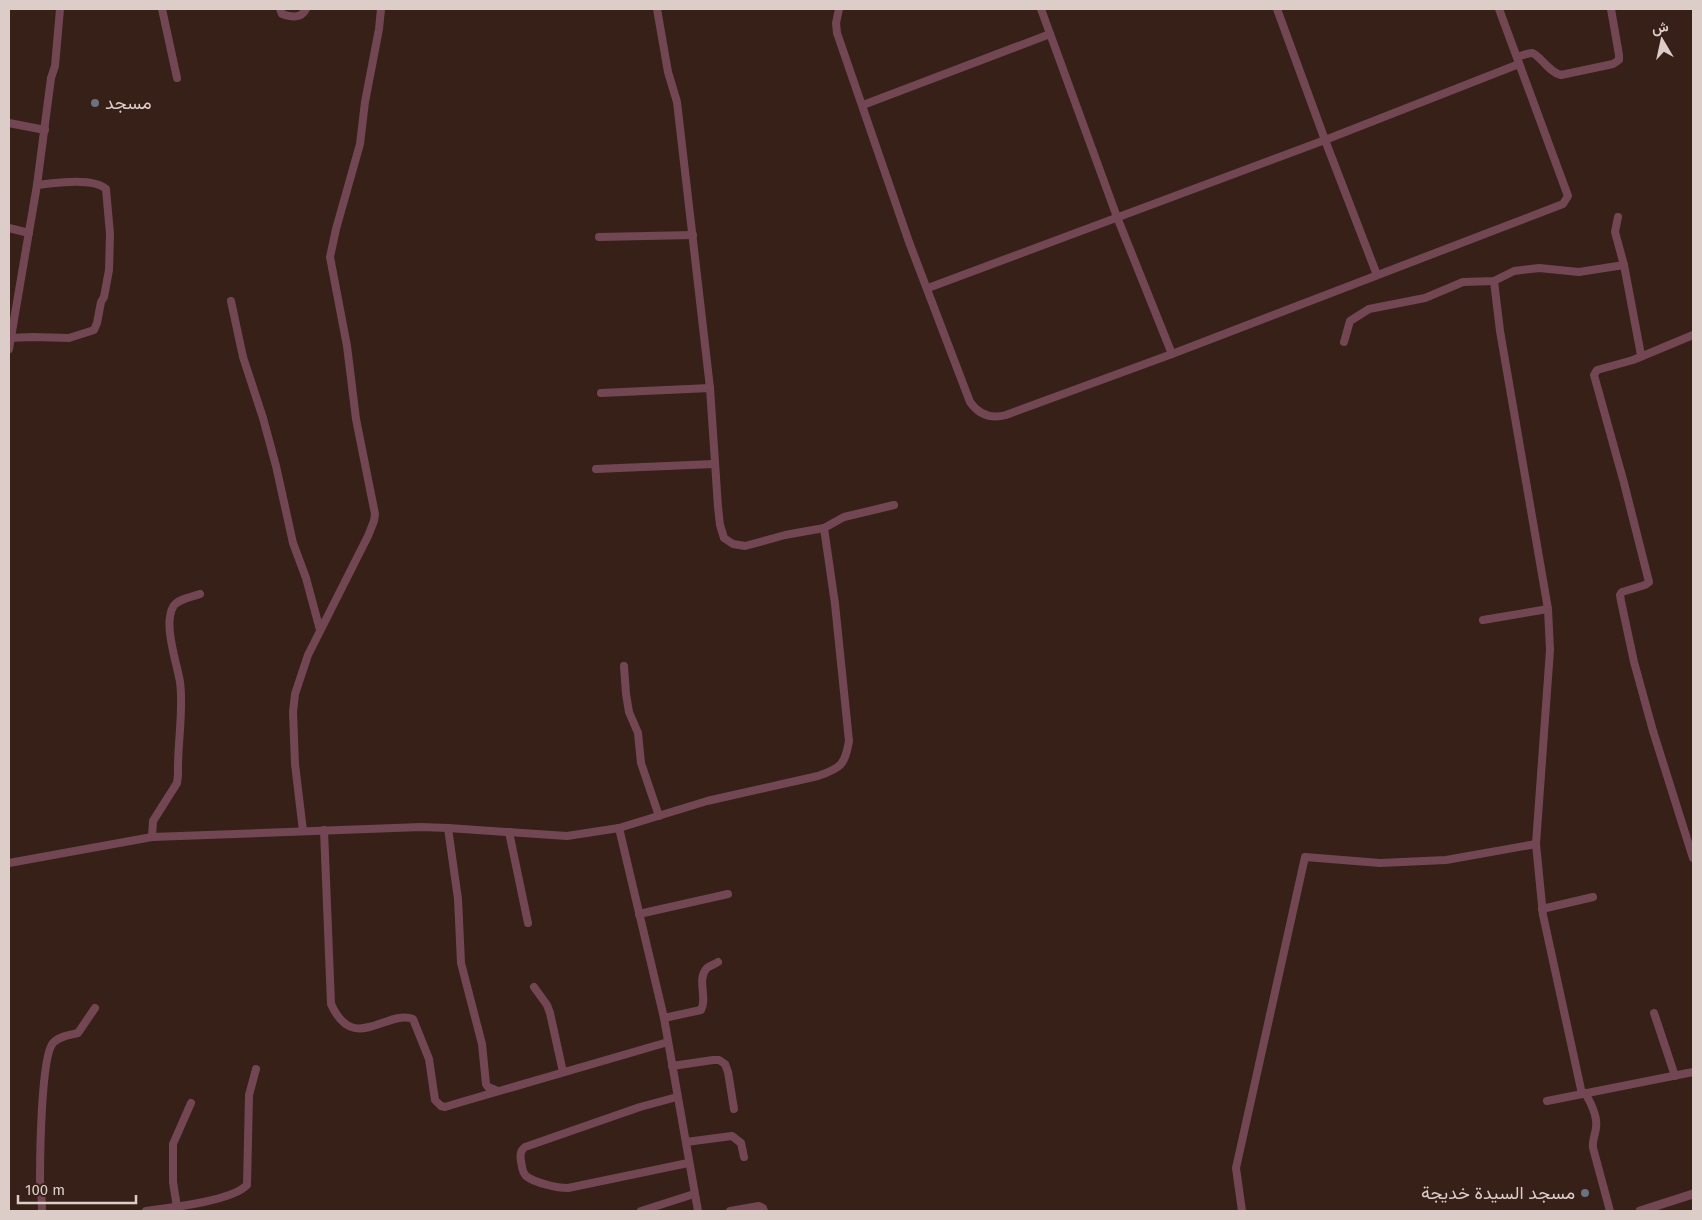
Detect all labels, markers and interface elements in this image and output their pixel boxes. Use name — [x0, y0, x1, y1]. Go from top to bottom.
north arrow — [1637, 15, 1687, 65]
text: ش — [1650, 18, 1670, 37]
place label: مسجد — [105, 92, 152, 114]
marker: مسجد — [89, 97, 101, 109]
scale bar — [18, 1172, 135, 1204]
text: 100 m — [25, 1181, 65, 1199]
place label: مسجد السيدة خديجة — [1421, 1182, 1575, 1204]
marker: مسجد السيدة خديجة — [1579, 1187, 1591, 1199]

